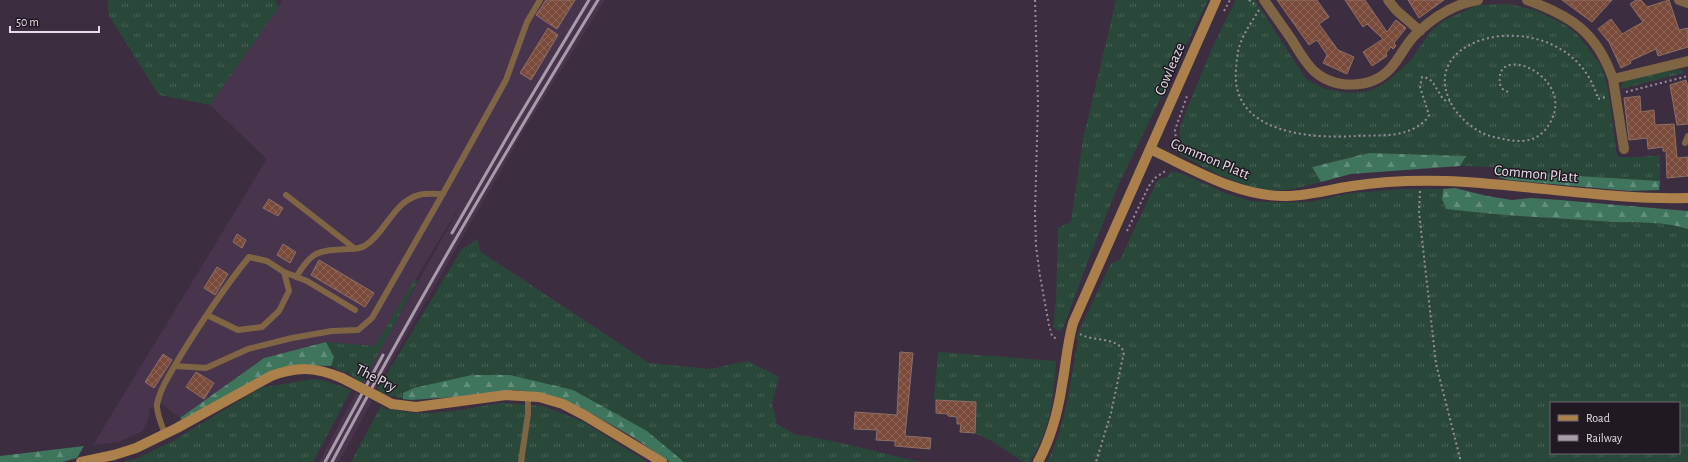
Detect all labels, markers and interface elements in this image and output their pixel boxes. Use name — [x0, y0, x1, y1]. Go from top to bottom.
scale bar — [10, 8, 99, 34]
text: 50 m — [16, 16, 39, 28]
street label: Cowleaze — [1152, 41, 1188, 97]
street label: Common Platt — [1168, 136, 1252, 182]
street label: Common Platt — [1493, 163, 1579, 185]
street label: The Pry — [353, 361, 399, 395]
legend — [1550, 402, 1680, 454]
text: Road — [1586, 412, 1610, 424]
text: Railway — [1586, 432, 1622, 445]

